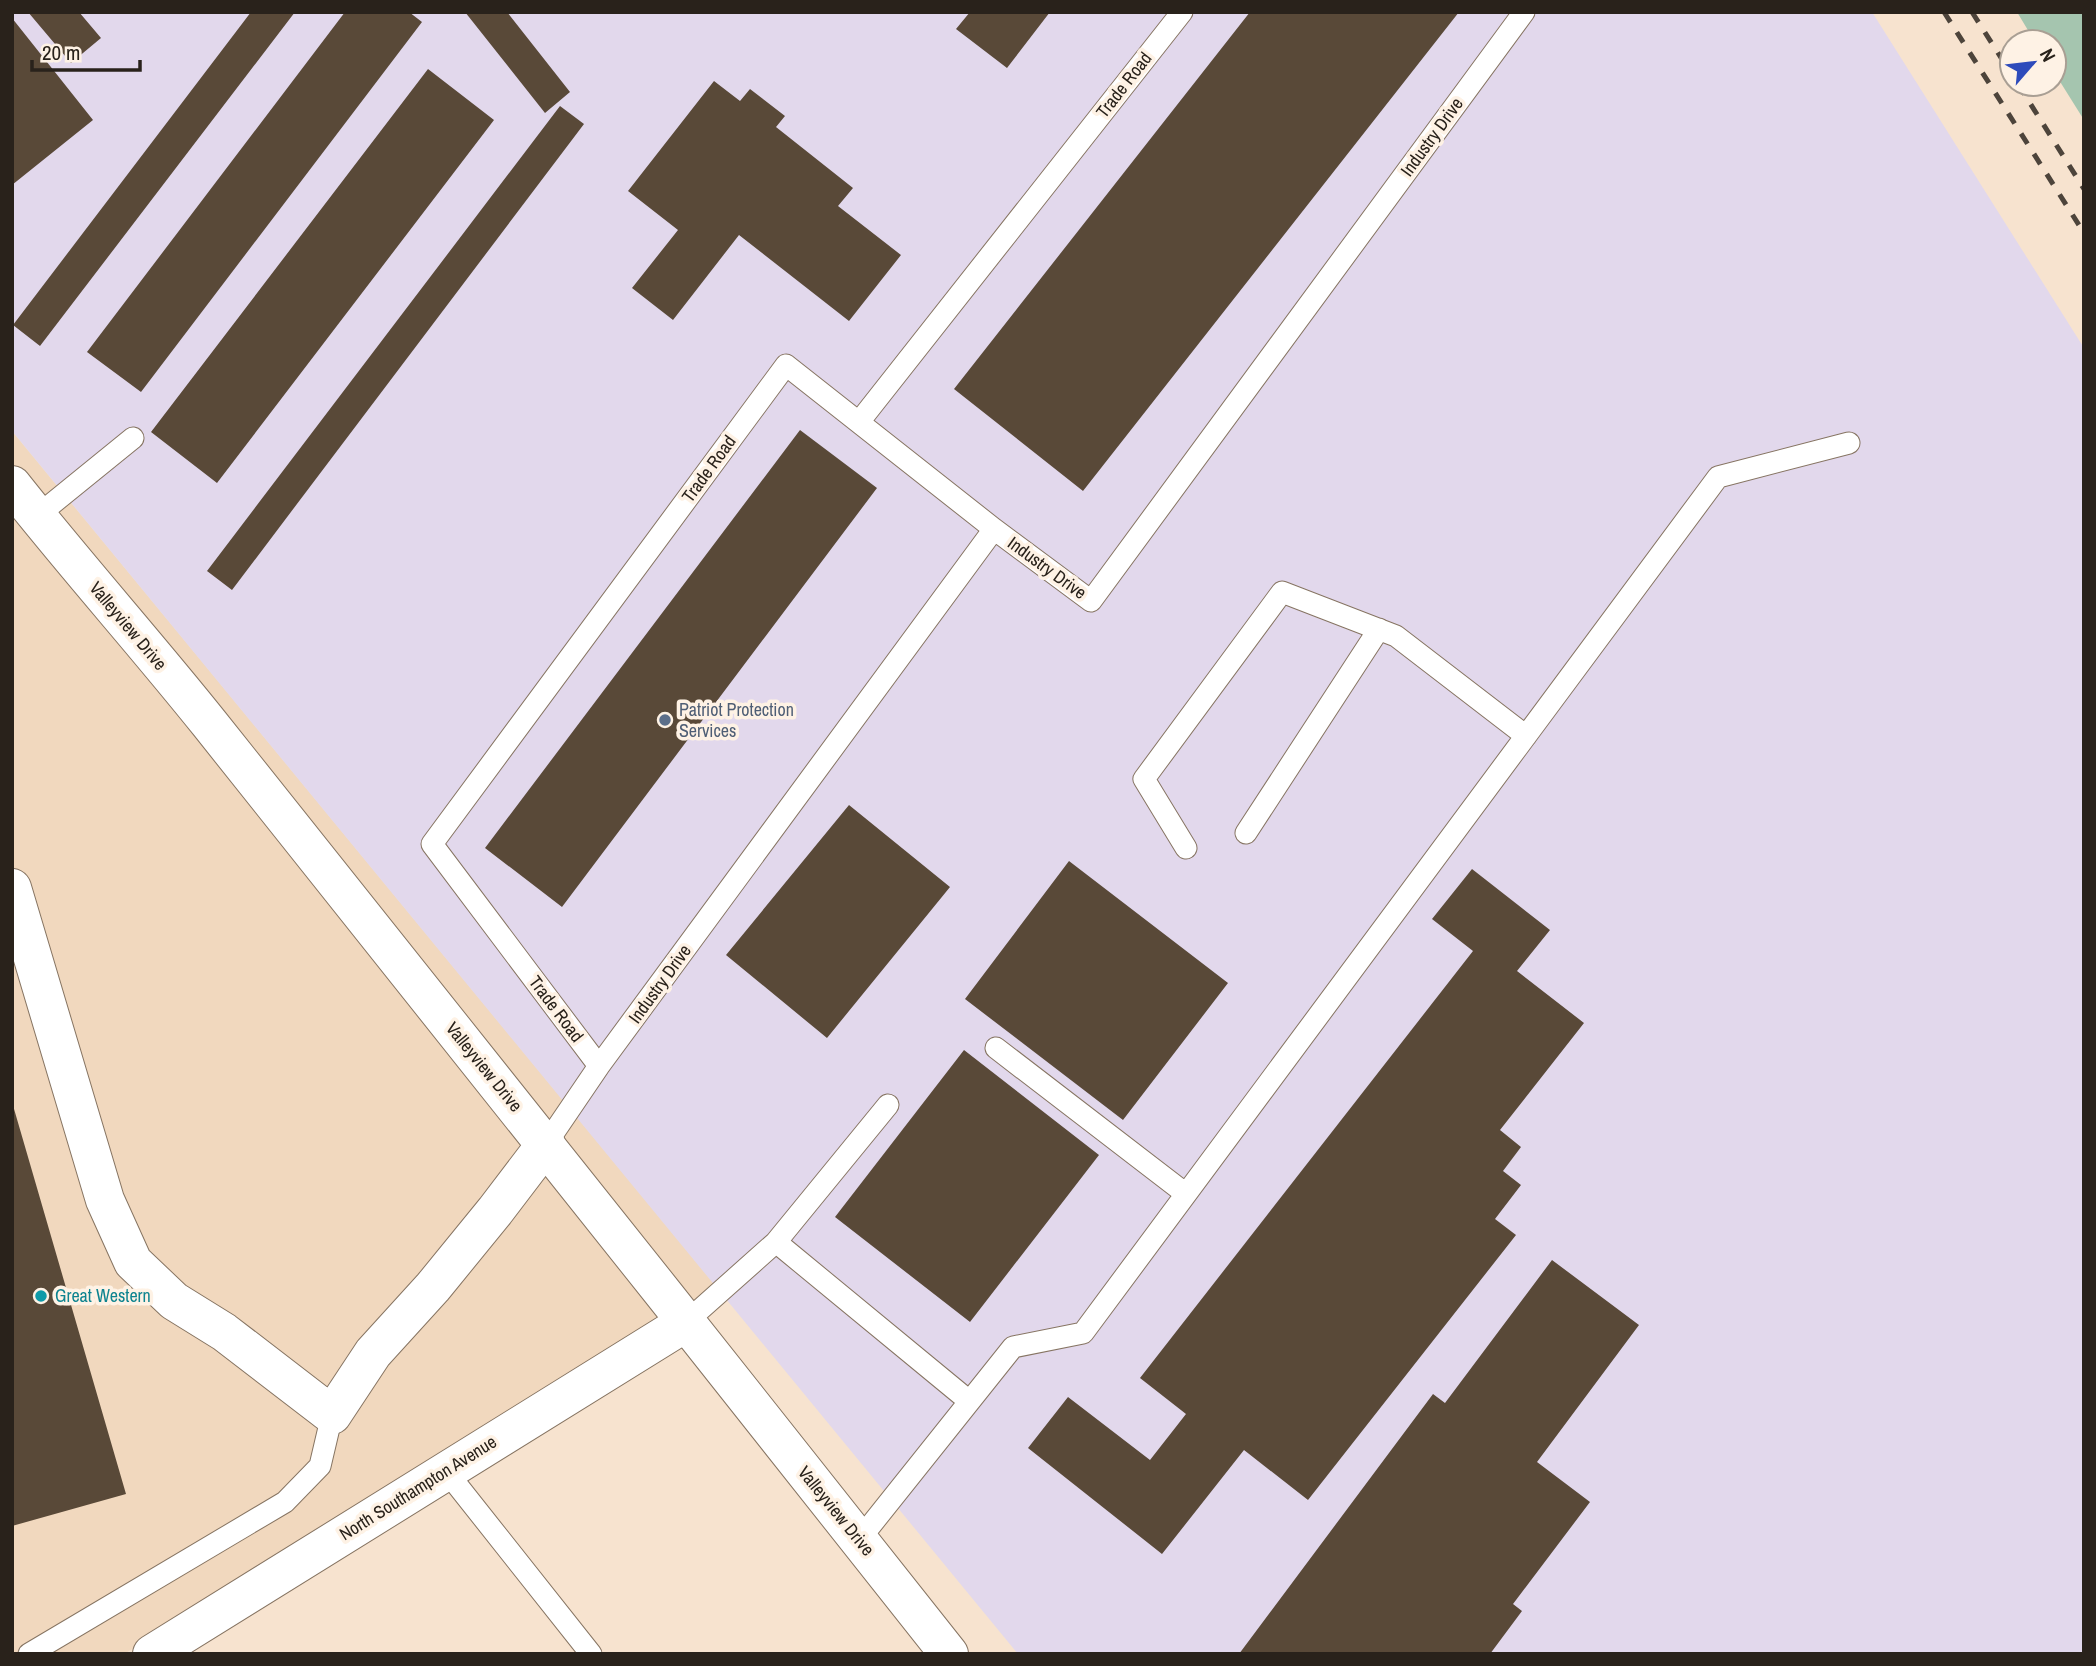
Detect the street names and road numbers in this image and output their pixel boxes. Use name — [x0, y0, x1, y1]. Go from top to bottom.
street label: Trade Road — [1090, 46, 1157, 123]
street label: Industry Drive — [1394, 92, 1469, 181]
street label: Trade Road — [676, 430, 741, 507]
street label: Industry Drive — [1003, 530, 1092, 605]
street label: Valleyview Drive — [84, 576, 173, 675]
street label: Industry Drive — [622, 939, 697, 1028]
street label: Trade Road — [523, 970, 590, 1047]
street label: Valleyview Drive — [440, 1017, 528, 1117]
street label: North Southampton Avenue — [334, 1429, 501, 1546]
street label: Valleyview Drive — [792, 1461, 880, 1561]

